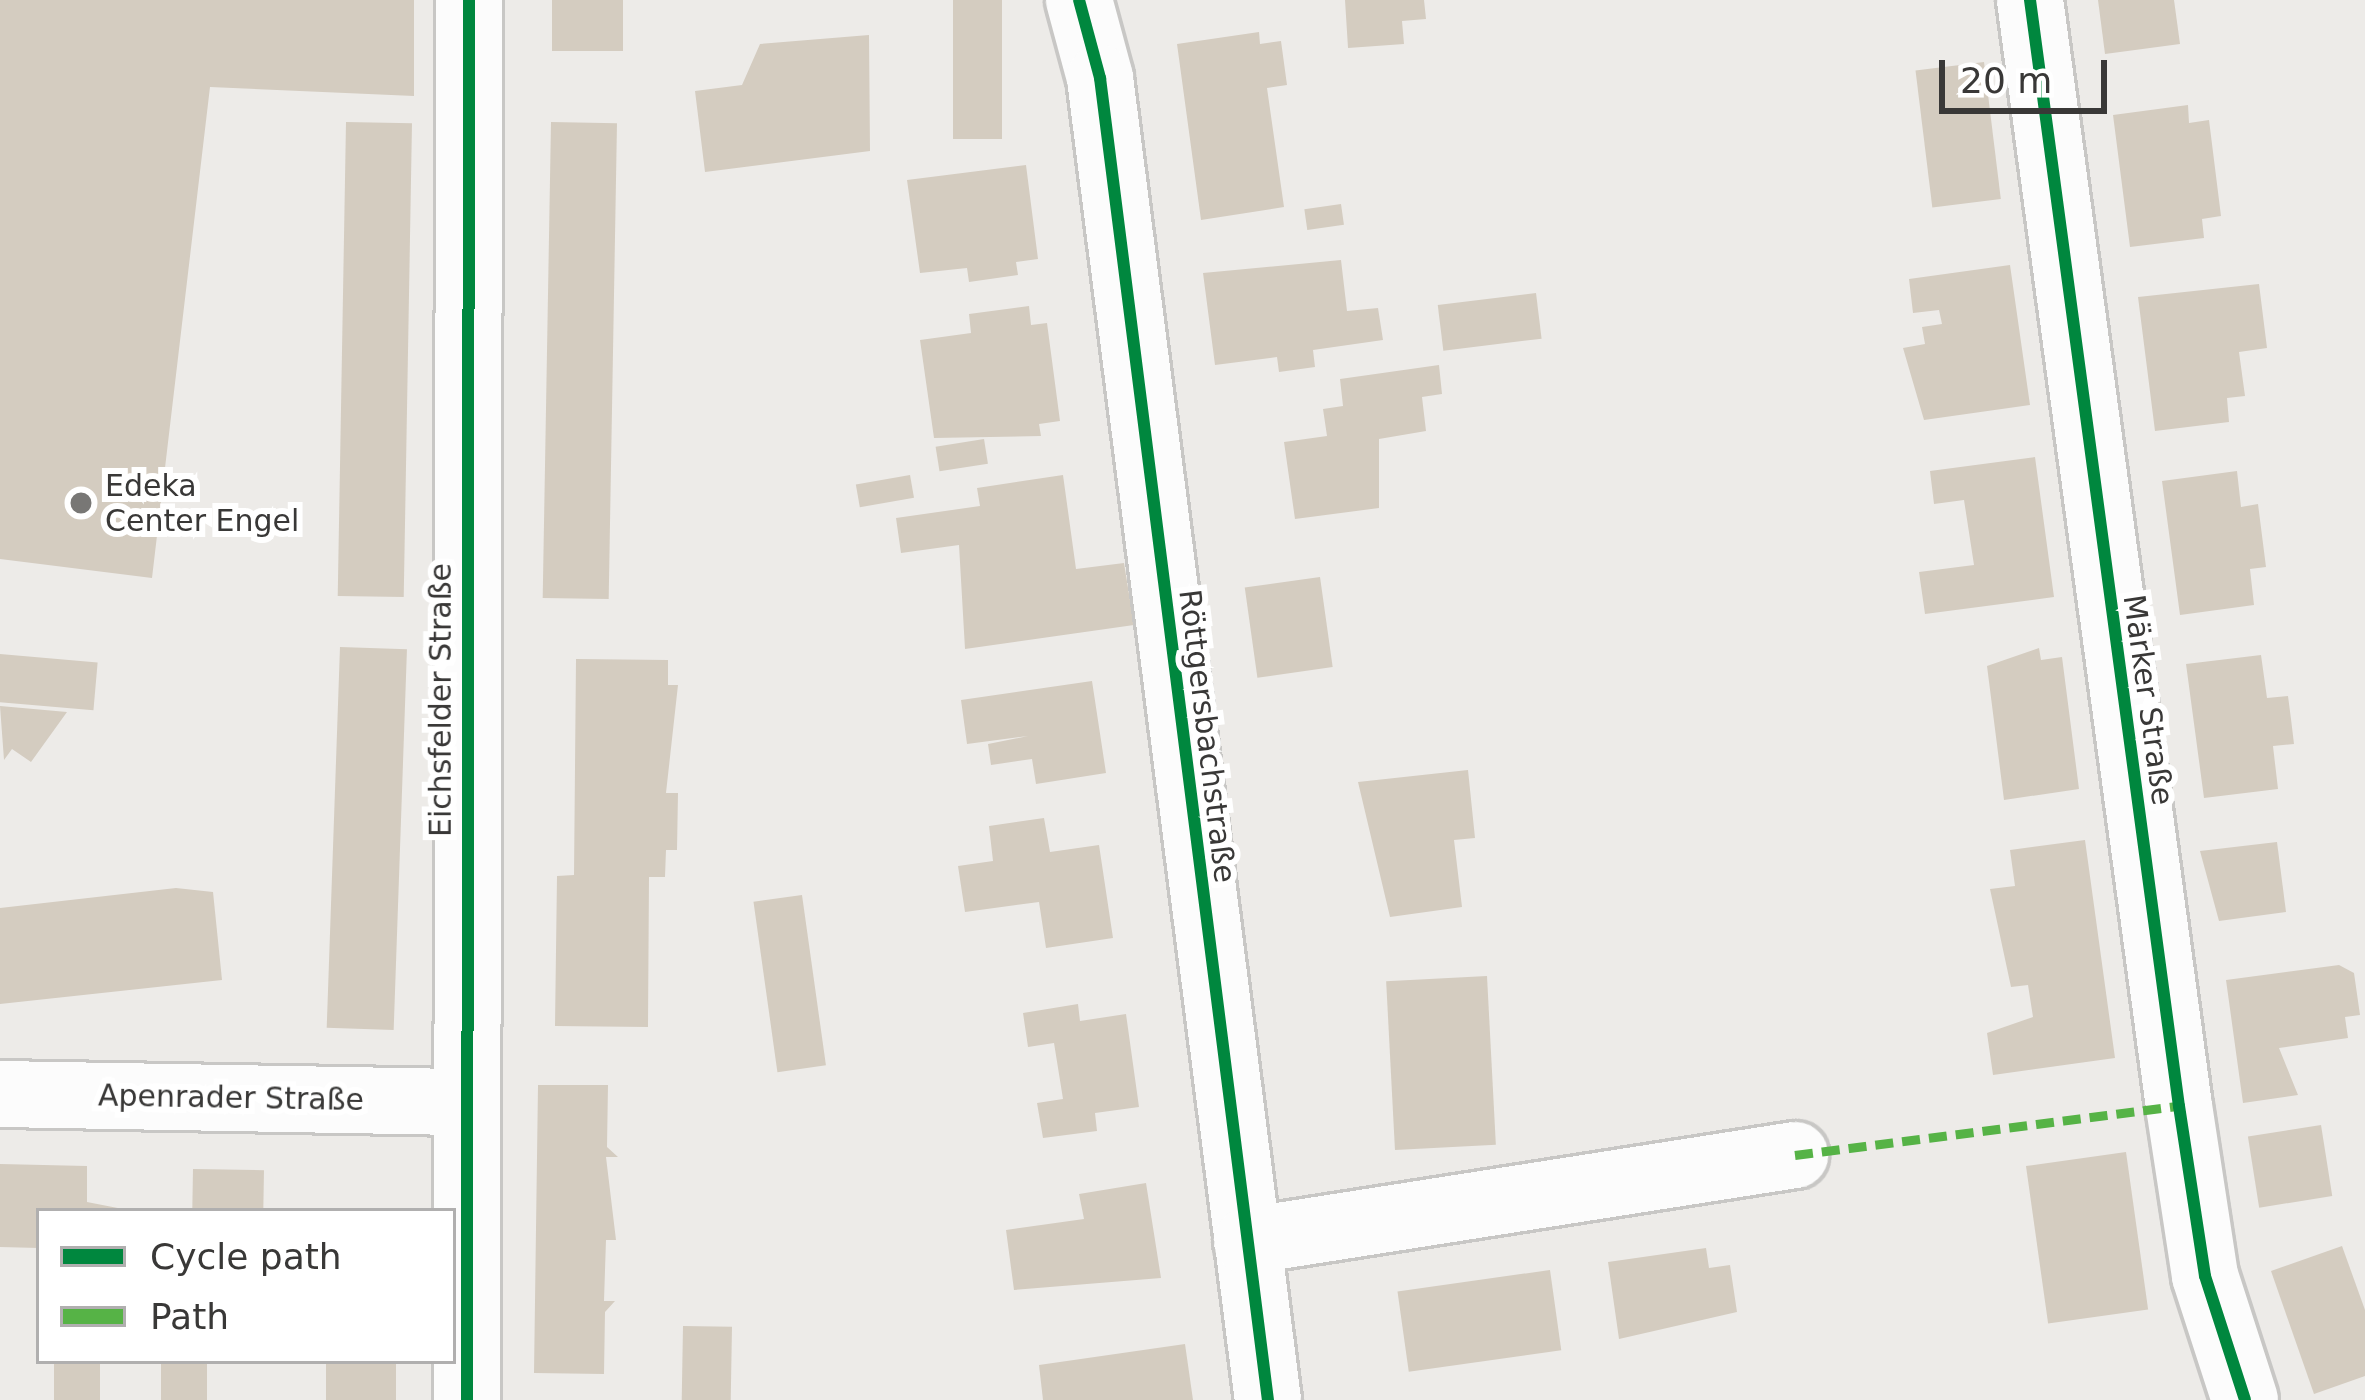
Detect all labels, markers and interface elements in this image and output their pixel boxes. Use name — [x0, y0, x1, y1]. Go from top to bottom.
scale bar — [1945, 36, 2113, 110]
text: 20 m — [1960, 60, 2052, 101]
place label: Edeka Center Engel — [105, 468, 299, 538]
marker: Edeka Center Engel — [68, 490, 94, 516]
street label: Eichsfelder Straße — [423, 563, 459, 837]
street label: Röttgersbachstraße — [1171, 587, 1243, 885]
street label: Märker Straße — [2115, 592, 2181, 808]
street label: Apenrader Straße — [98, 1078, 364, 1118]
legend — [36, 1208, 456, 1364]
text: Cycle path — [150, 1236, 342, 1277]
text: Path — [150, 1296, 229, 1337]

